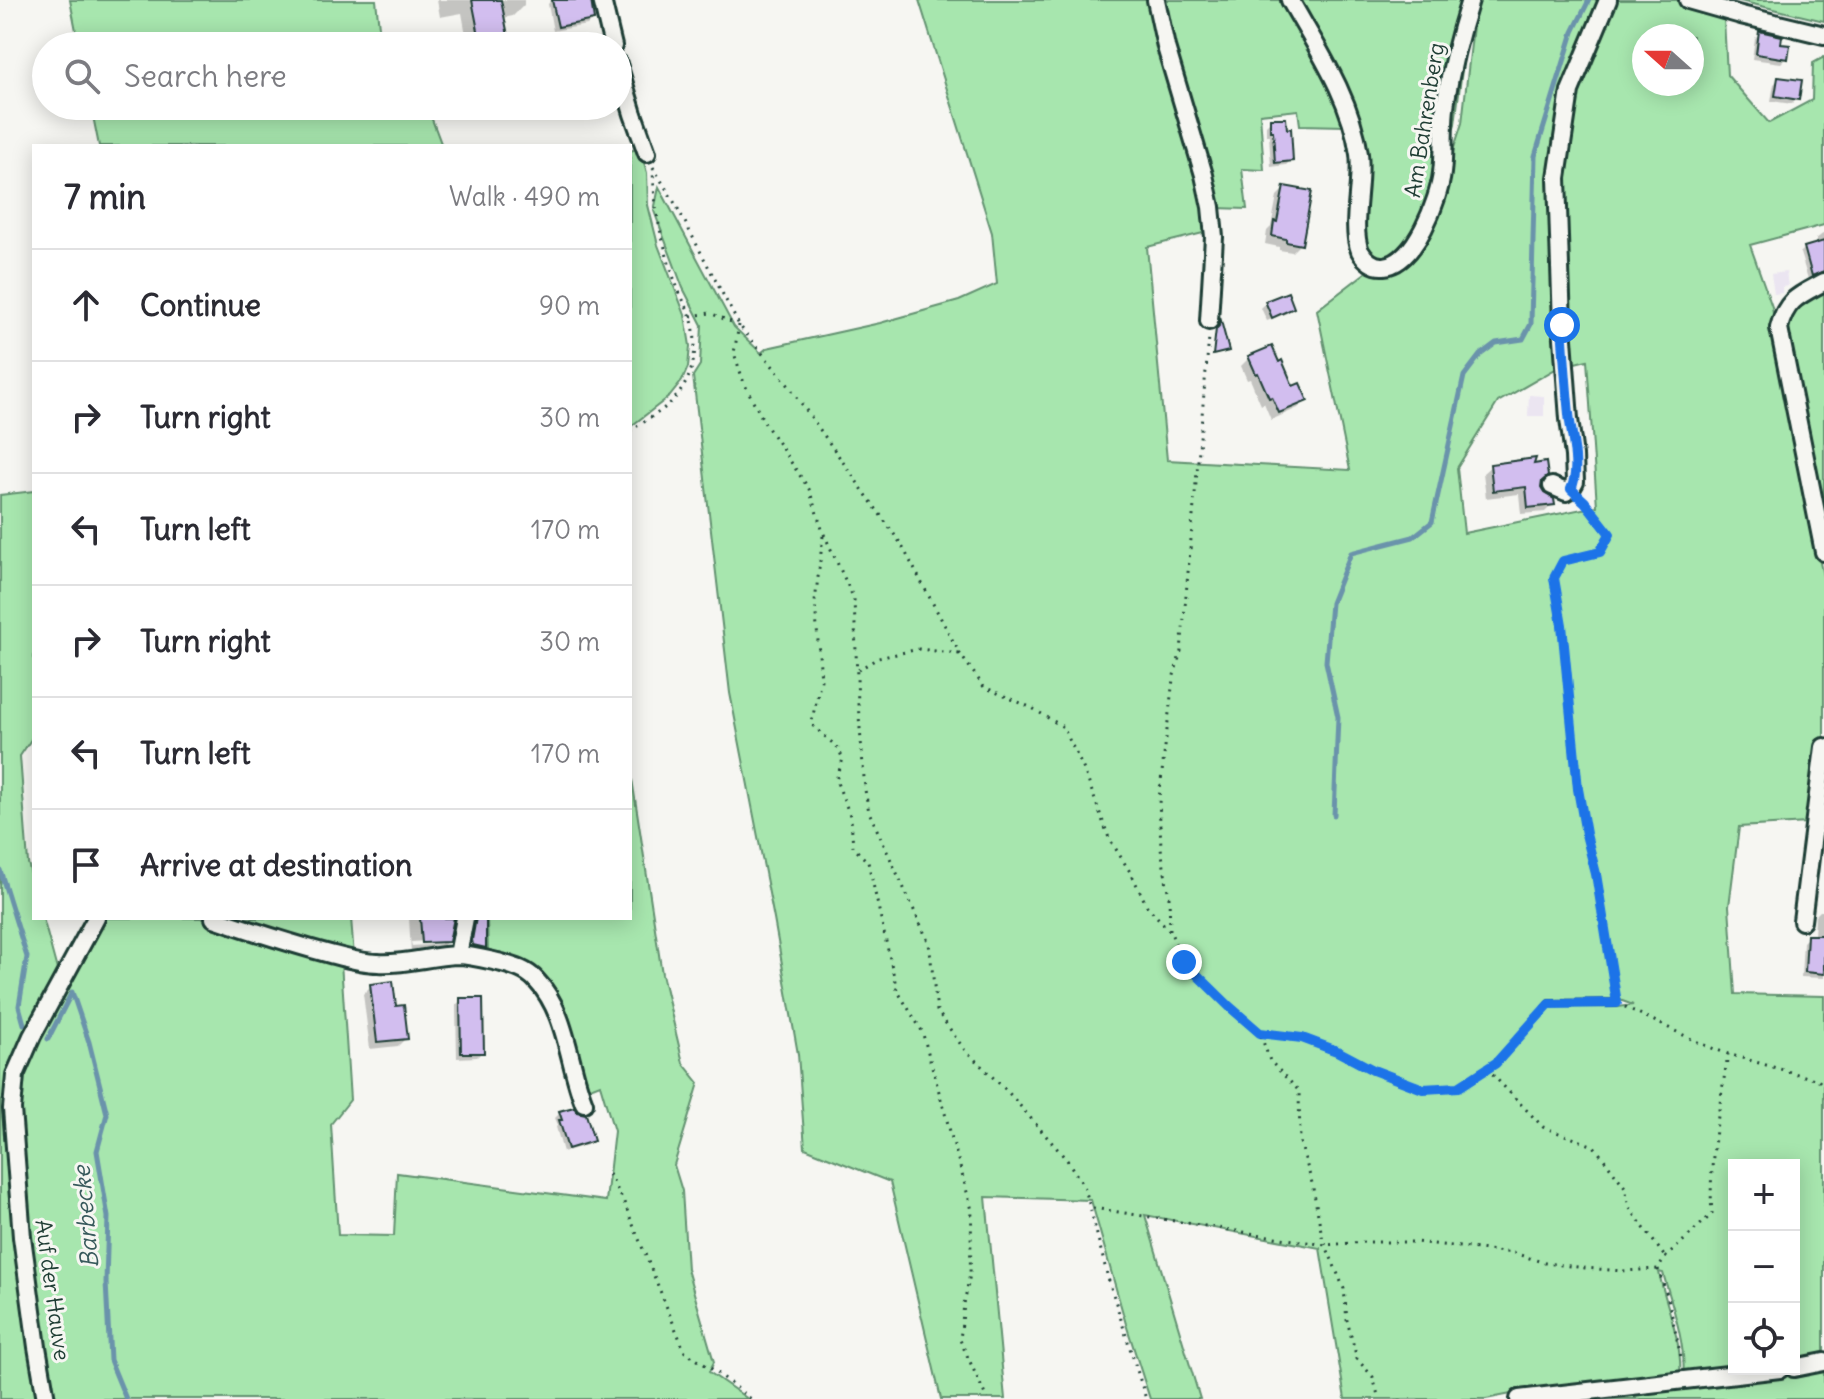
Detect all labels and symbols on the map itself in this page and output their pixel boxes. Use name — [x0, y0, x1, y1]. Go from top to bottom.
north arrow — [1632, 24, 1704, 96]
street label: Am Bahrenberg — [1398, 41, 1450, 199]
route start — [1544, 307, 1580, 343]
route end — [1166, 944, 1202, 980]
water label: Barbecke — [65, 1163, 104, 1269]
street label: Auf der Hauve — [29, 1218, 77, 1362]

